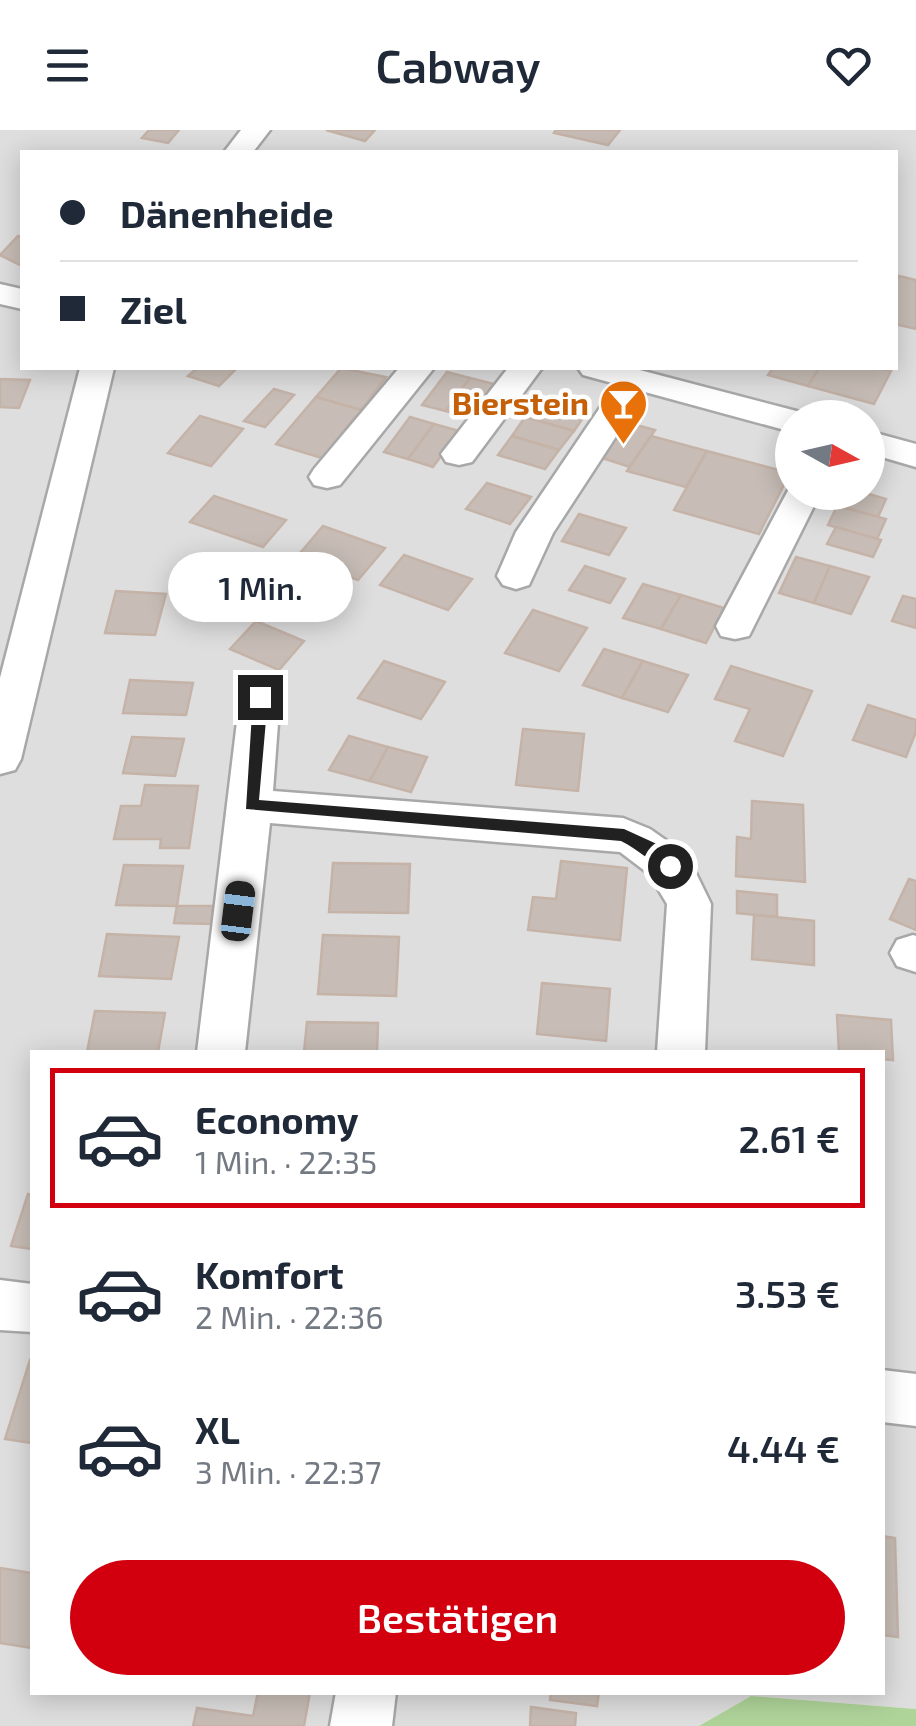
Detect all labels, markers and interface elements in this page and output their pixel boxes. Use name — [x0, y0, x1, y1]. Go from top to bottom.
icon: menu — [40, 38, 95, 93]
text: Cabway — [376, 38, 540, 92]
icon: heart — [821, 38, 876, 93]
text: Dänenheide — [120, 190, 334, 236]
text: Ziel — [120, 286, 187, 332]
bar icon: Bierstein — [598, 378, 650, 446]
place label: Bierstein — [452, 383, 589, 421]
north arrow — [775, 400, 885, 510]
map controls — [775, 400, 885, 510]
callout: 1 Min. — [168, 552, 352, 622]
text: 1 Min. — [218, 568, 303, 606]
route end — [238, 675, 283, 720]
route start — [648, 844, 693, 889]
car — [219, 879, 257, 943]
icon: car — [75, 1093, 165, 1183]
text: Economy — [195, 1096, 359, 1142]
text: 2.61 € — [739, 1115, 840, 1161]
text: 1 Min. · 22:35 — [195, 1142, 377, 1180]
icon: car — [75, 1248, 165, 1338]
text: Komfort — [195, 1251, 344, 1297]
text: 3.53 € — [735, 1270, 840, 1316]
text: 2 Min. · 22:36 — [195, 1297, 383, 1335]
icon: car — [75, 1403, 165, 1493]
text: XL — [195, 1406, 240, 1452]
text: 4.44 € — [727, 1425, 840, 1471]
text: 3 Min. · 22:37 — [195, 1452, 381, 1490]
button: Bestätigen — [70, 1560, 845, 1675]

